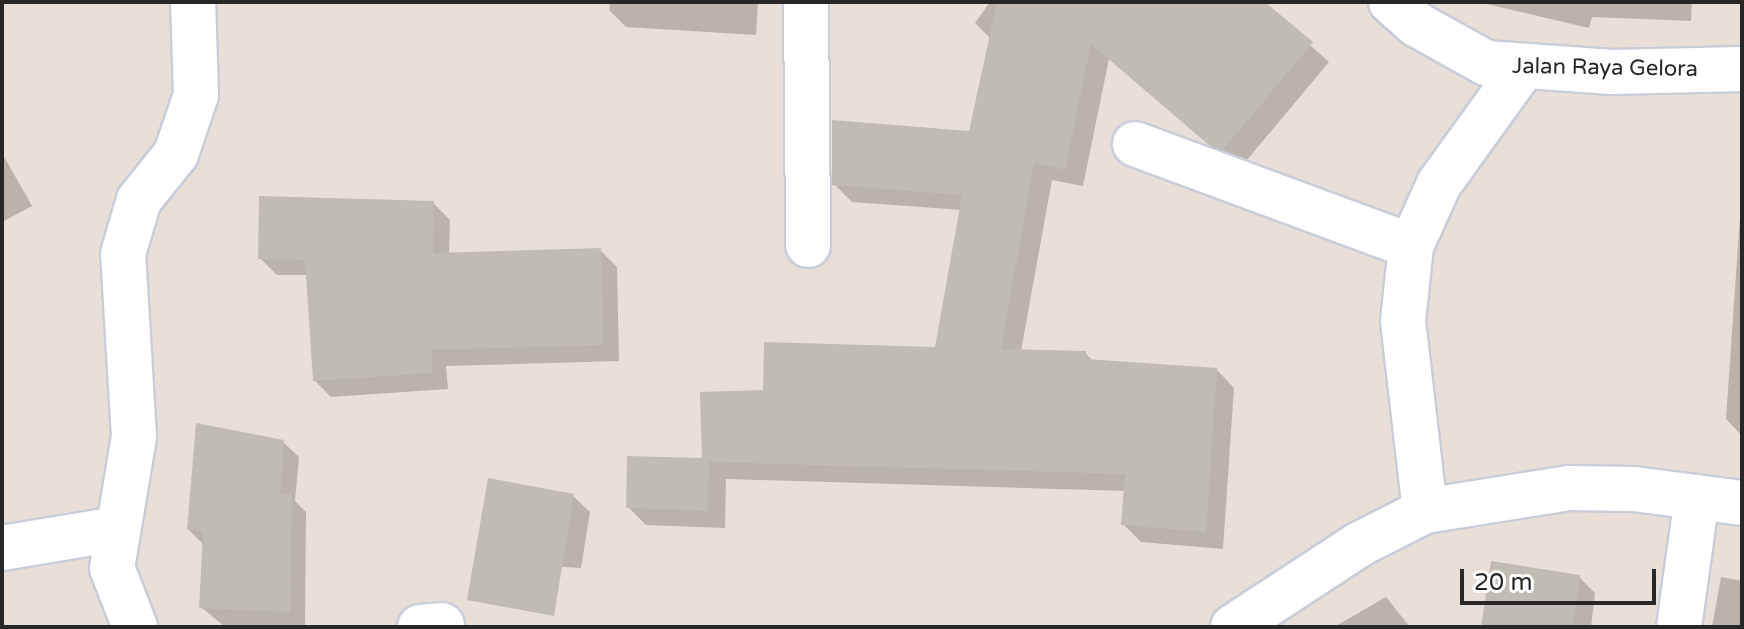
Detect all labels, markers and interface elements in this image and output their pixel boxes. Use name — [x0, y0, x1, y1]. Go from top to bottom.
street label: Jalan Raya Gelora — [1512, 53, 1698, 83]
scale bar — [1464, 553, 1660, 603]
text: 20 m — [1474, 568, 1532, 597]

